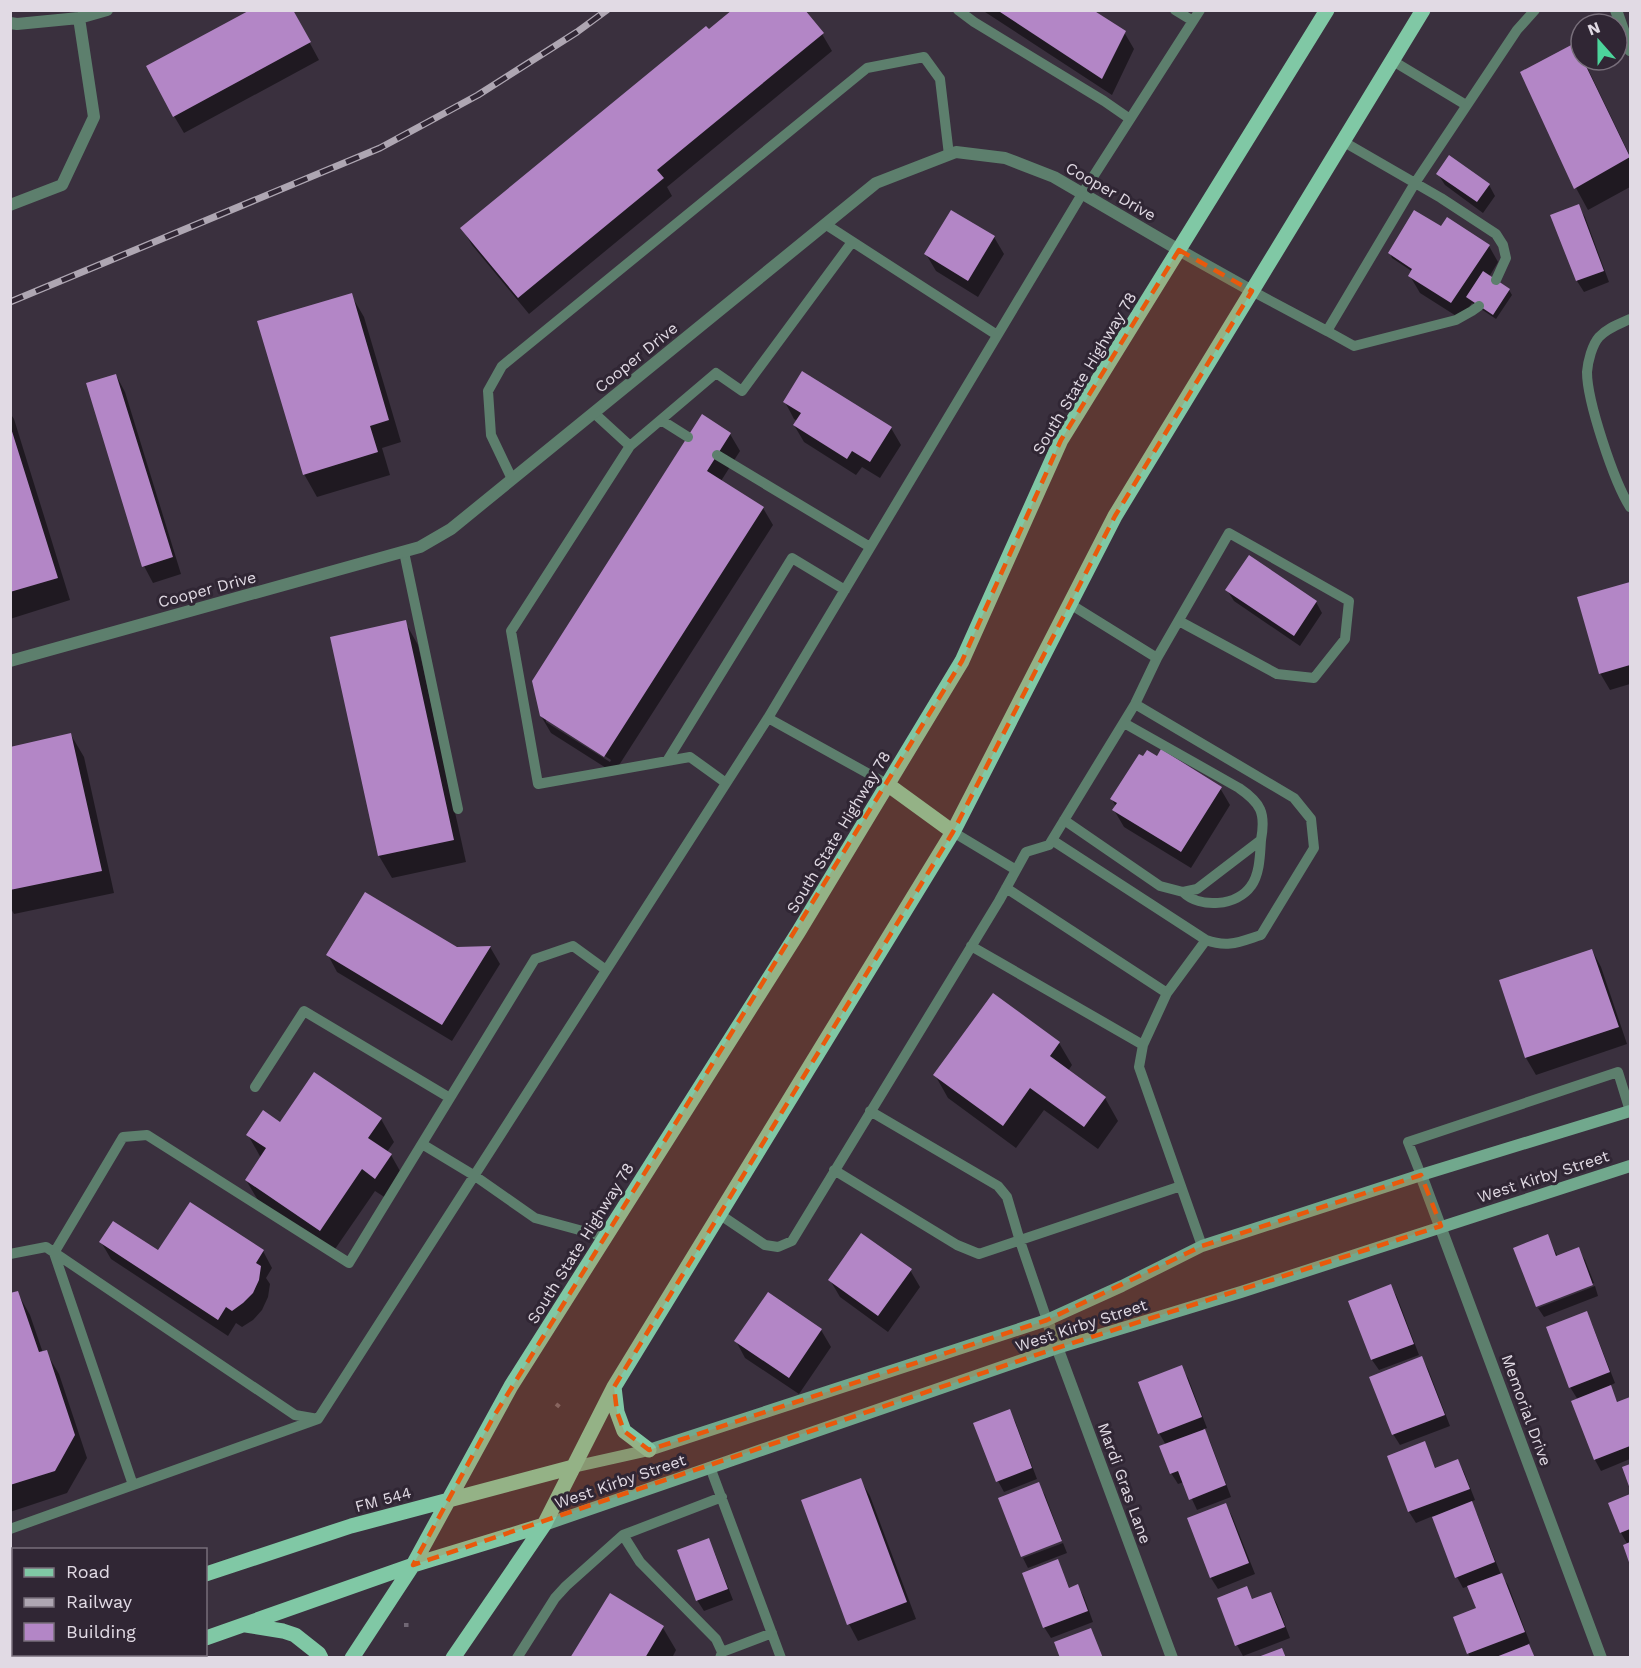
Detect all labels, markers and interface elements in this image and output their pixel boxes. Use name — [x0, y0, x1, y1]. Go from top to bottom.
north arrow — [1569, 12, 1629, 72]
text: N — [1585, 17, 1603, 39]
street label: Cooper Drive — [1062, 158, 1159, 225]
street label: South State Highway 78 — [1028, 289, 1141, 458]
street label: Cooper Drive — [591, 318, 681, 397]
street label: Cooper Drive — [156, 567, 258, 612]
street label: South State Highway 78 — [782, 748, 895, 917]
street label: West Kirby Street — [1475, 1146, 1612, 1207]
street label: South State Highway 78 — [523, 1159, 638, 1327]
street label: West Kirby Street — [1013, 1295, 1150, 1356]
street label: Memorial Drive — [1498, 1352, 1555, 1468]
street label: Mardi Gras Lane — [1094, 1420, 1155, 1546]
street label: West Kirby Street — [552, 1450, 688, 1513]
street label: FM 544 — [353, 1483, 414, 1516]
legend — [12, 1548, 207, 1656]
text: Road — [66, 1561, 110, 1582]
text: Railway — [66, 1591, 133, 1612]
text: Building — [66, 1621, 136, 1642]

